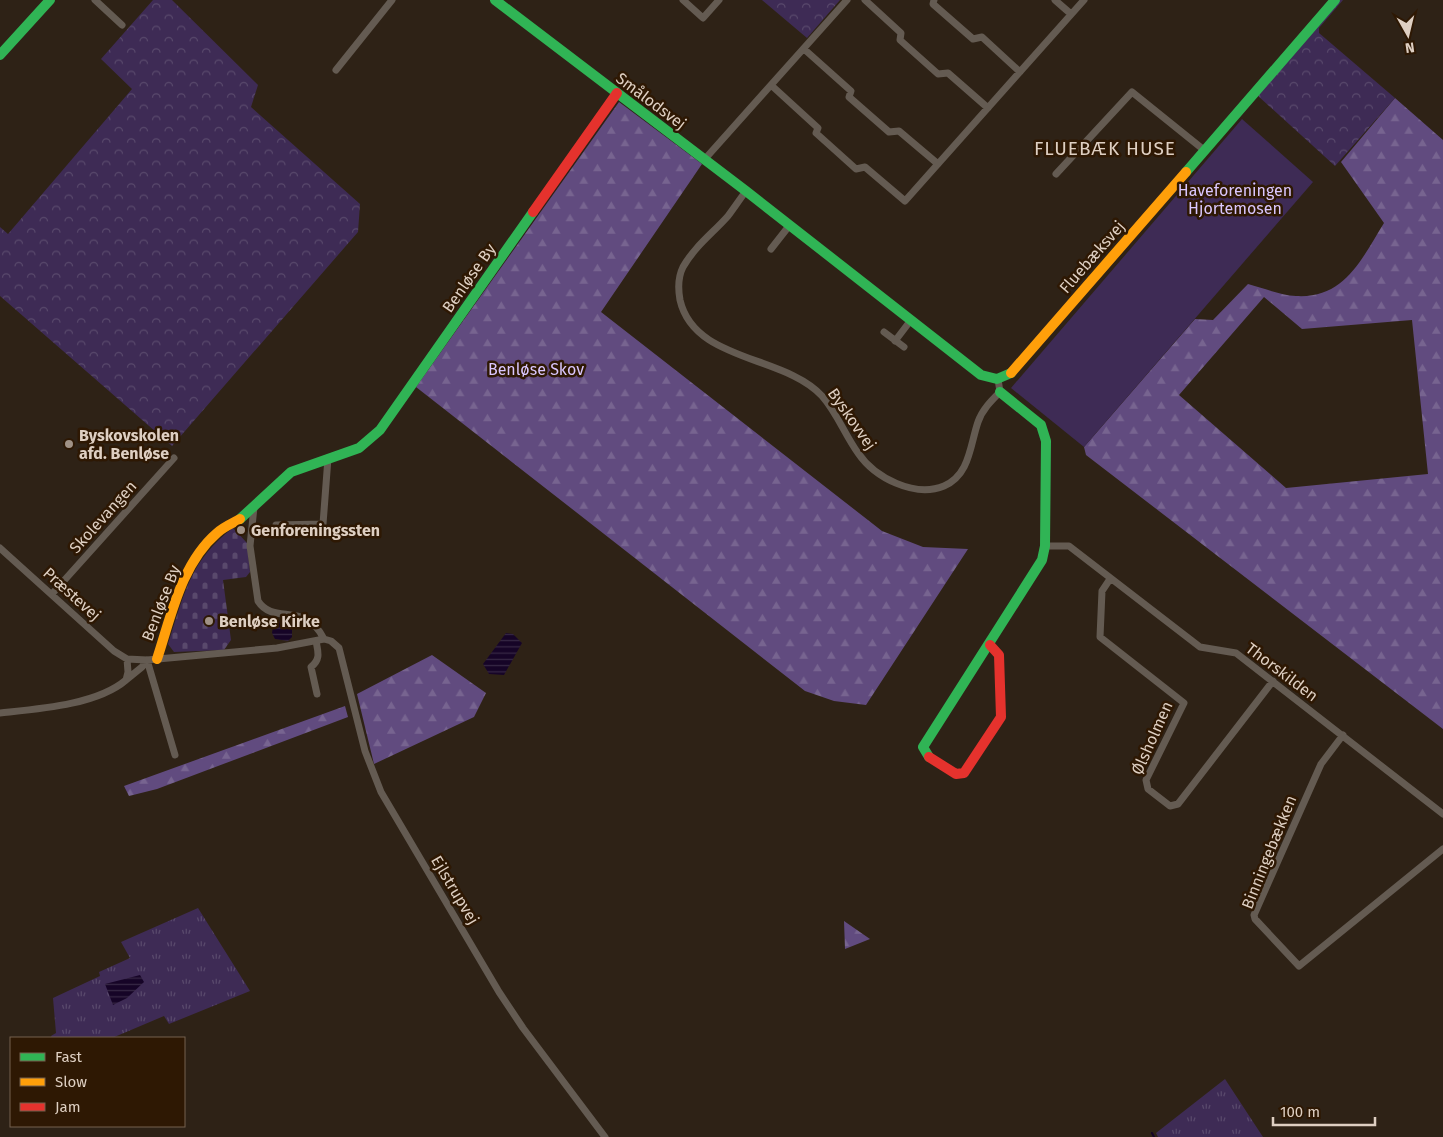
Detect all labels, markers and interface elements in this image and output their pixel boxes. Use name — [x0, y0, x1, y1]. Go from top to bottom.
north arrow — [1383, 10, 1433, 60]
text: N — [1404, 38, 1416, 56]
street label: Smålodsvej — [612, 69, 690, 133]
district label: FLUEBÆK HUSE — [1034, 137, 1176, 160]
park label: Haveforeningen Hjortemosen — [1178, 181, 1292, 218]
street label: Fluebæksvej — [1055, 217, 1129, 297]
street label: Benløse By — [438, 240, 500, 316]
park label: Benløse Skov — [488, 360, 584, 379]
street label: Byskovvej — [824, 384, 880, 454]
place label: Byskovskolen afd. Benløse — [79, 426, 179, 463]
marker: Byskovskolen afd. Benløse — [63, 438, 75, 450]
street label: Skolevangen — [65, 477, 141, 557]
place label: Genforeningssten — [251, 521, 380, 540]
marker: Genforeningssten — [235, 524, 247, 536]
street label: Benløse By — [138, 562, 184, 644]
street label: Præstevej — [39, 563, 105, 625]
place label: Benløse Kirke — [219, 612, 320, 631]
marker: Benløse Kirke — [203, 615, 215, 627]
street label: Thorskilden — [1242, 639, 1322, 705]
street label: Ølsholmen — [1127, 698, 1177, 778]
street label: Binningebækken — [1238, 792, 1300, 912]
street label: Ejlstrupvej — [427, 852, 483, 928]
legend — [10, 1037, 185, 1127]
text: Fast — [55, 1048, 82, 1066]
text: Slow — [55, 1073, 87, 1091]
scale bar — [1273, 1094, 1376, 1126]
text: Jam — [55, 1098, 81, 1116]
text: 100 m — [1280, 1103, 1320, 1121]

